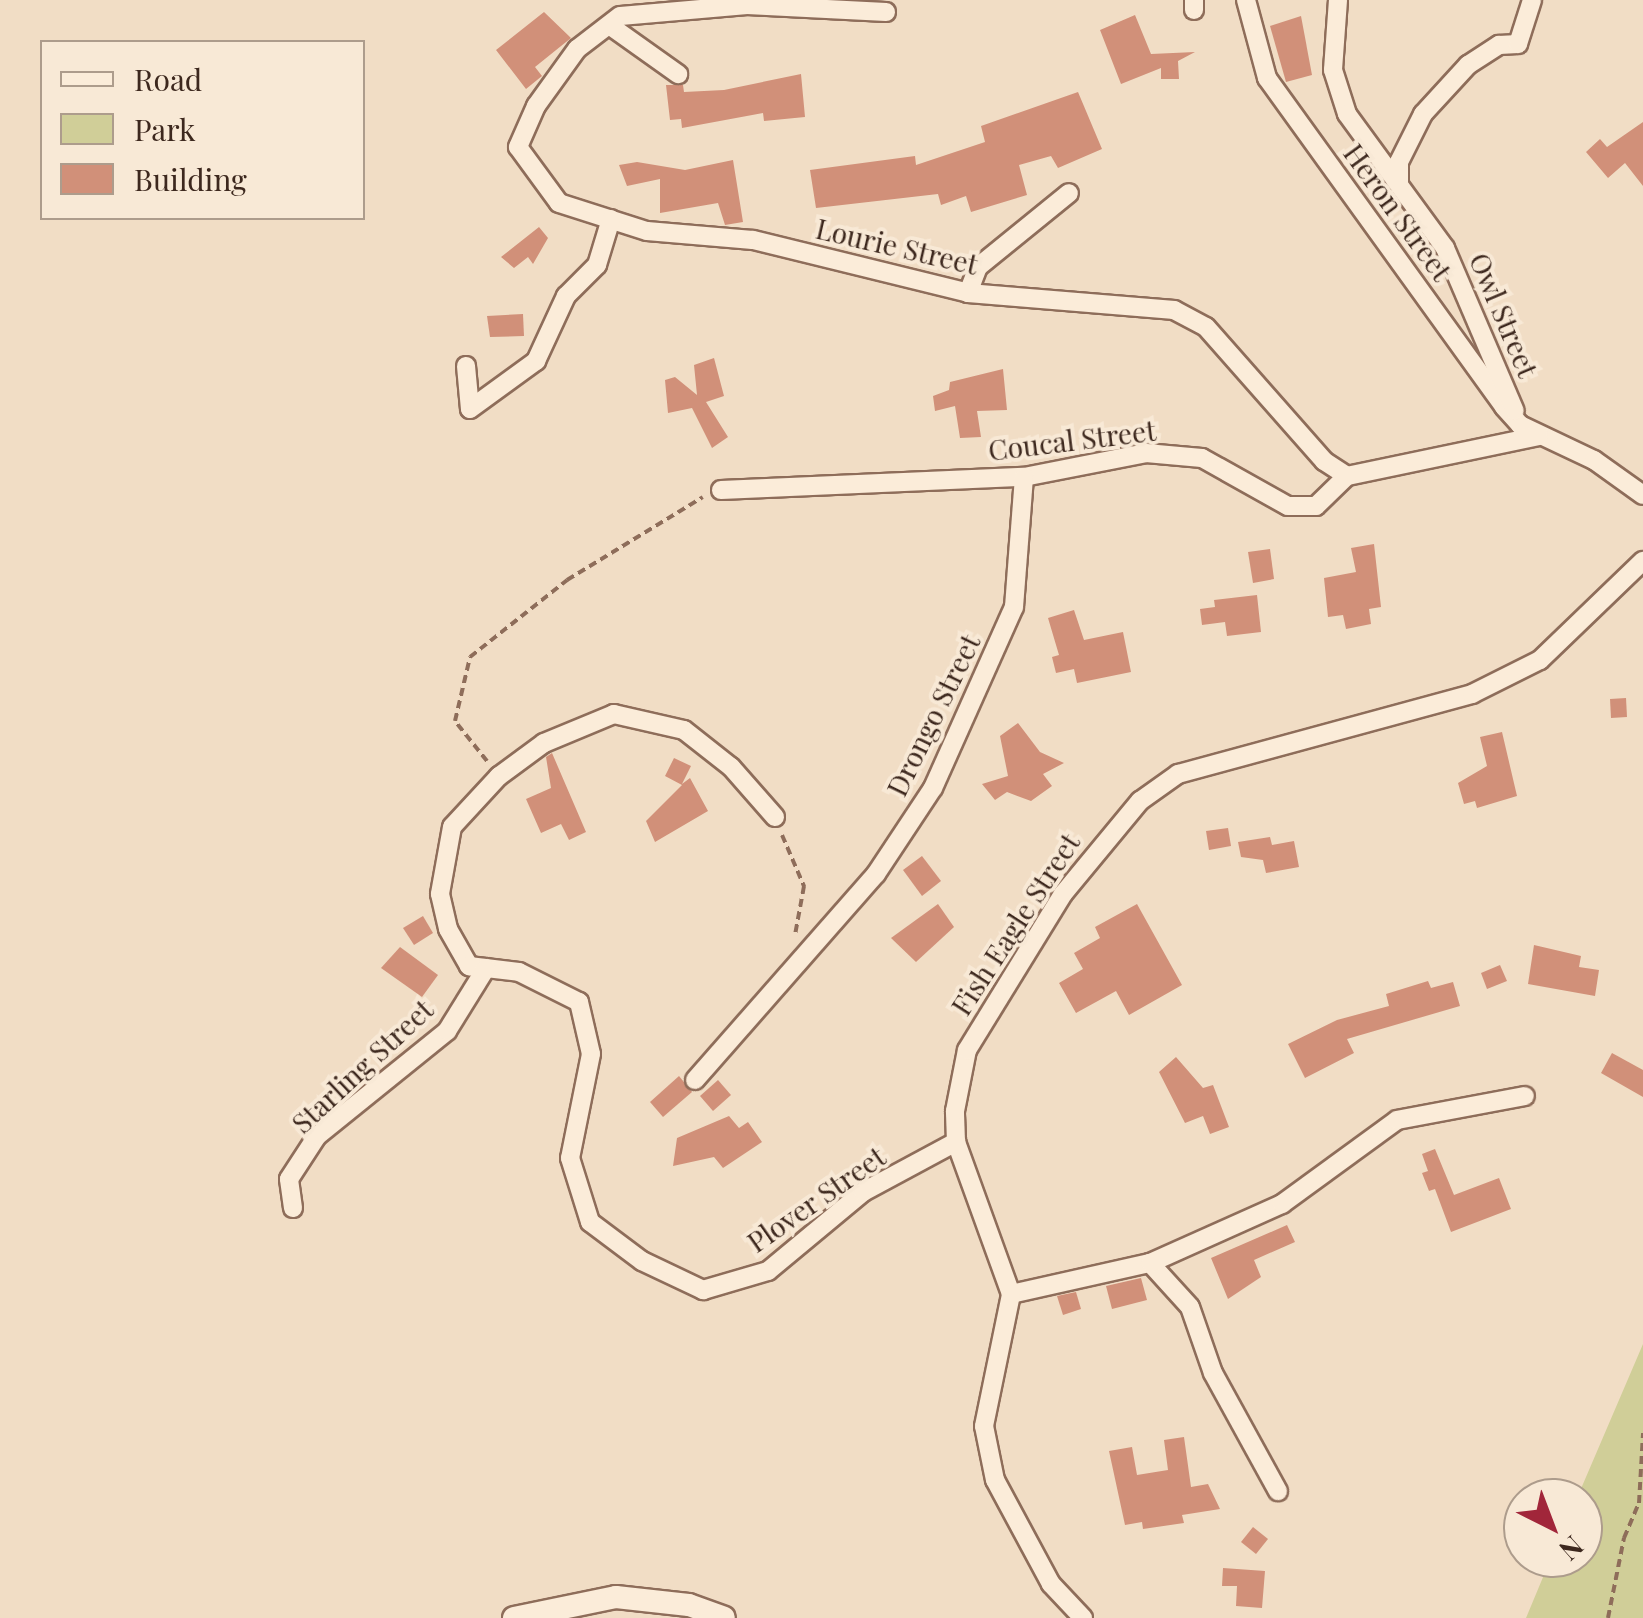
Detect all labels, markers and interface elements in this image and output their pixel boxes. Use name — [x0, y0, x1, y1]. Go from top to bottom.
legend — [40, 40, 365, 220]
text: Road — [134, 59, 202, 99]
text: Park — [134, 109, 196, 149]
street label: Heron Street — [1337, 137, 1459, 287]
text: Building — [134, 159, 247, 199]
street label: Lourie Street — [813, 211, 981, 281]
street label: Owl Street — [1463, 248, 1545, 382]
street label: Coucal Street — [986, 413, 1158, 467]
street label: Drongo Street — [879, 629, 987, 801]
street label: Fish Eagle Street — [944, 827, 1086, 1021]
street label: Starling Street — [285, 992, 439, 1140]
street label: Plover Street — [740, 1139, 892, 1259]
north arrow — [1503, 1478, 1603, 1578]
text: N — [1552, 1529, 1592, 1570]

